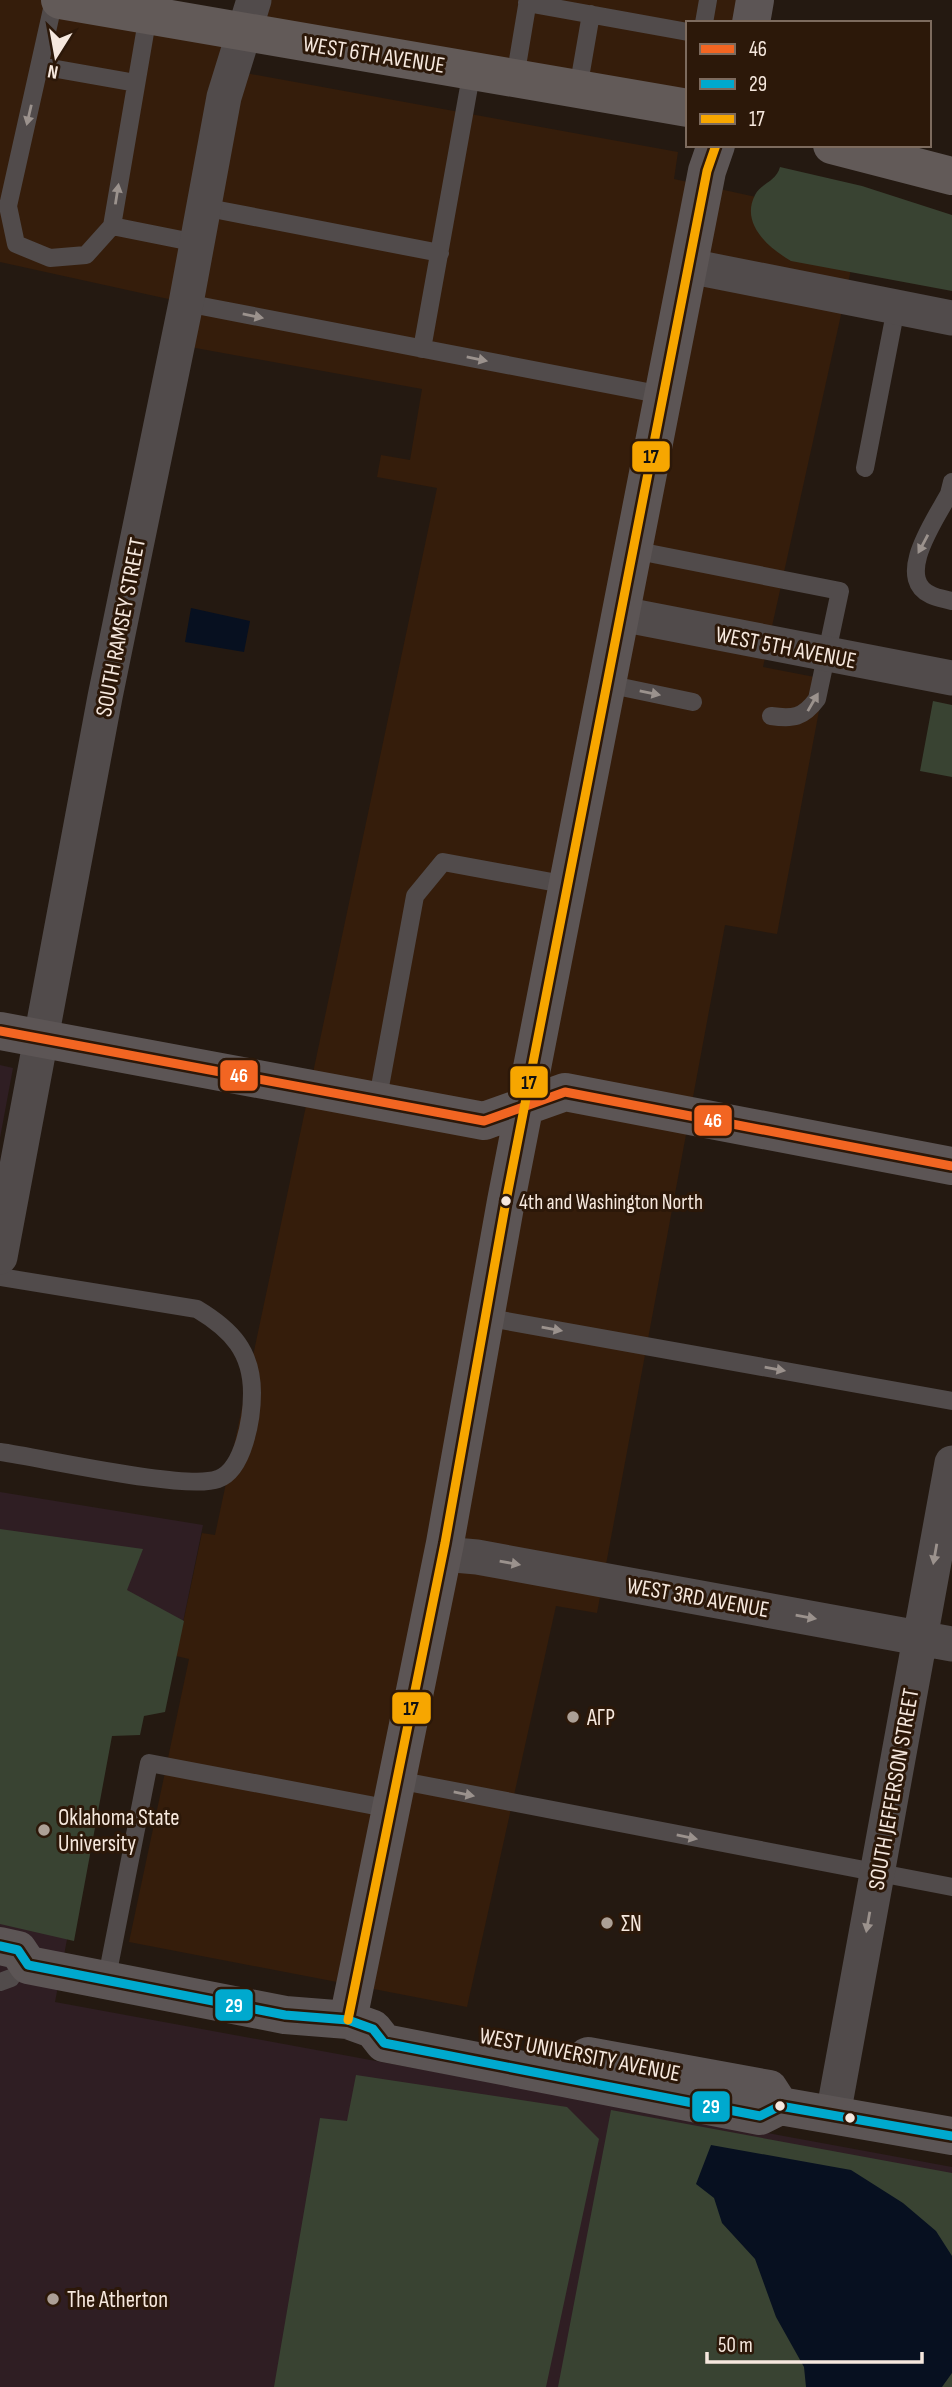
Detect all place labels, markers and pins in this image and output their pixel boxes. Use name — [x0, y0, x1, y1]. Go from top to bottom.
place label: 4th and Washington North — [519, 1190, 703, 1215]
marker: 4th and Washington North — [499, 1194, 513, 1208]
place label: AΓP — [586, 1704, 615, 1732]
marker: AΓP — [565, 1709, 581, 1725]
place label: Oklahoma State University — [58, 1804, 180, 1858]
marker: Oklahoma State University — [36, 1822, 52, 1838]
place label: ΣN — [621, 1910, 642, 1938]
marker: ΣN — [599, 1915, 615, 1931]
unlabelled marker — [773, 2099, 787, 2113]
unlabelled marker — [843, 2111, 857, 2125]
place label: The Atherton — [67, 2286, 168, 2314]
marker: The Atherton — [45, 2291, 61, 2307]

